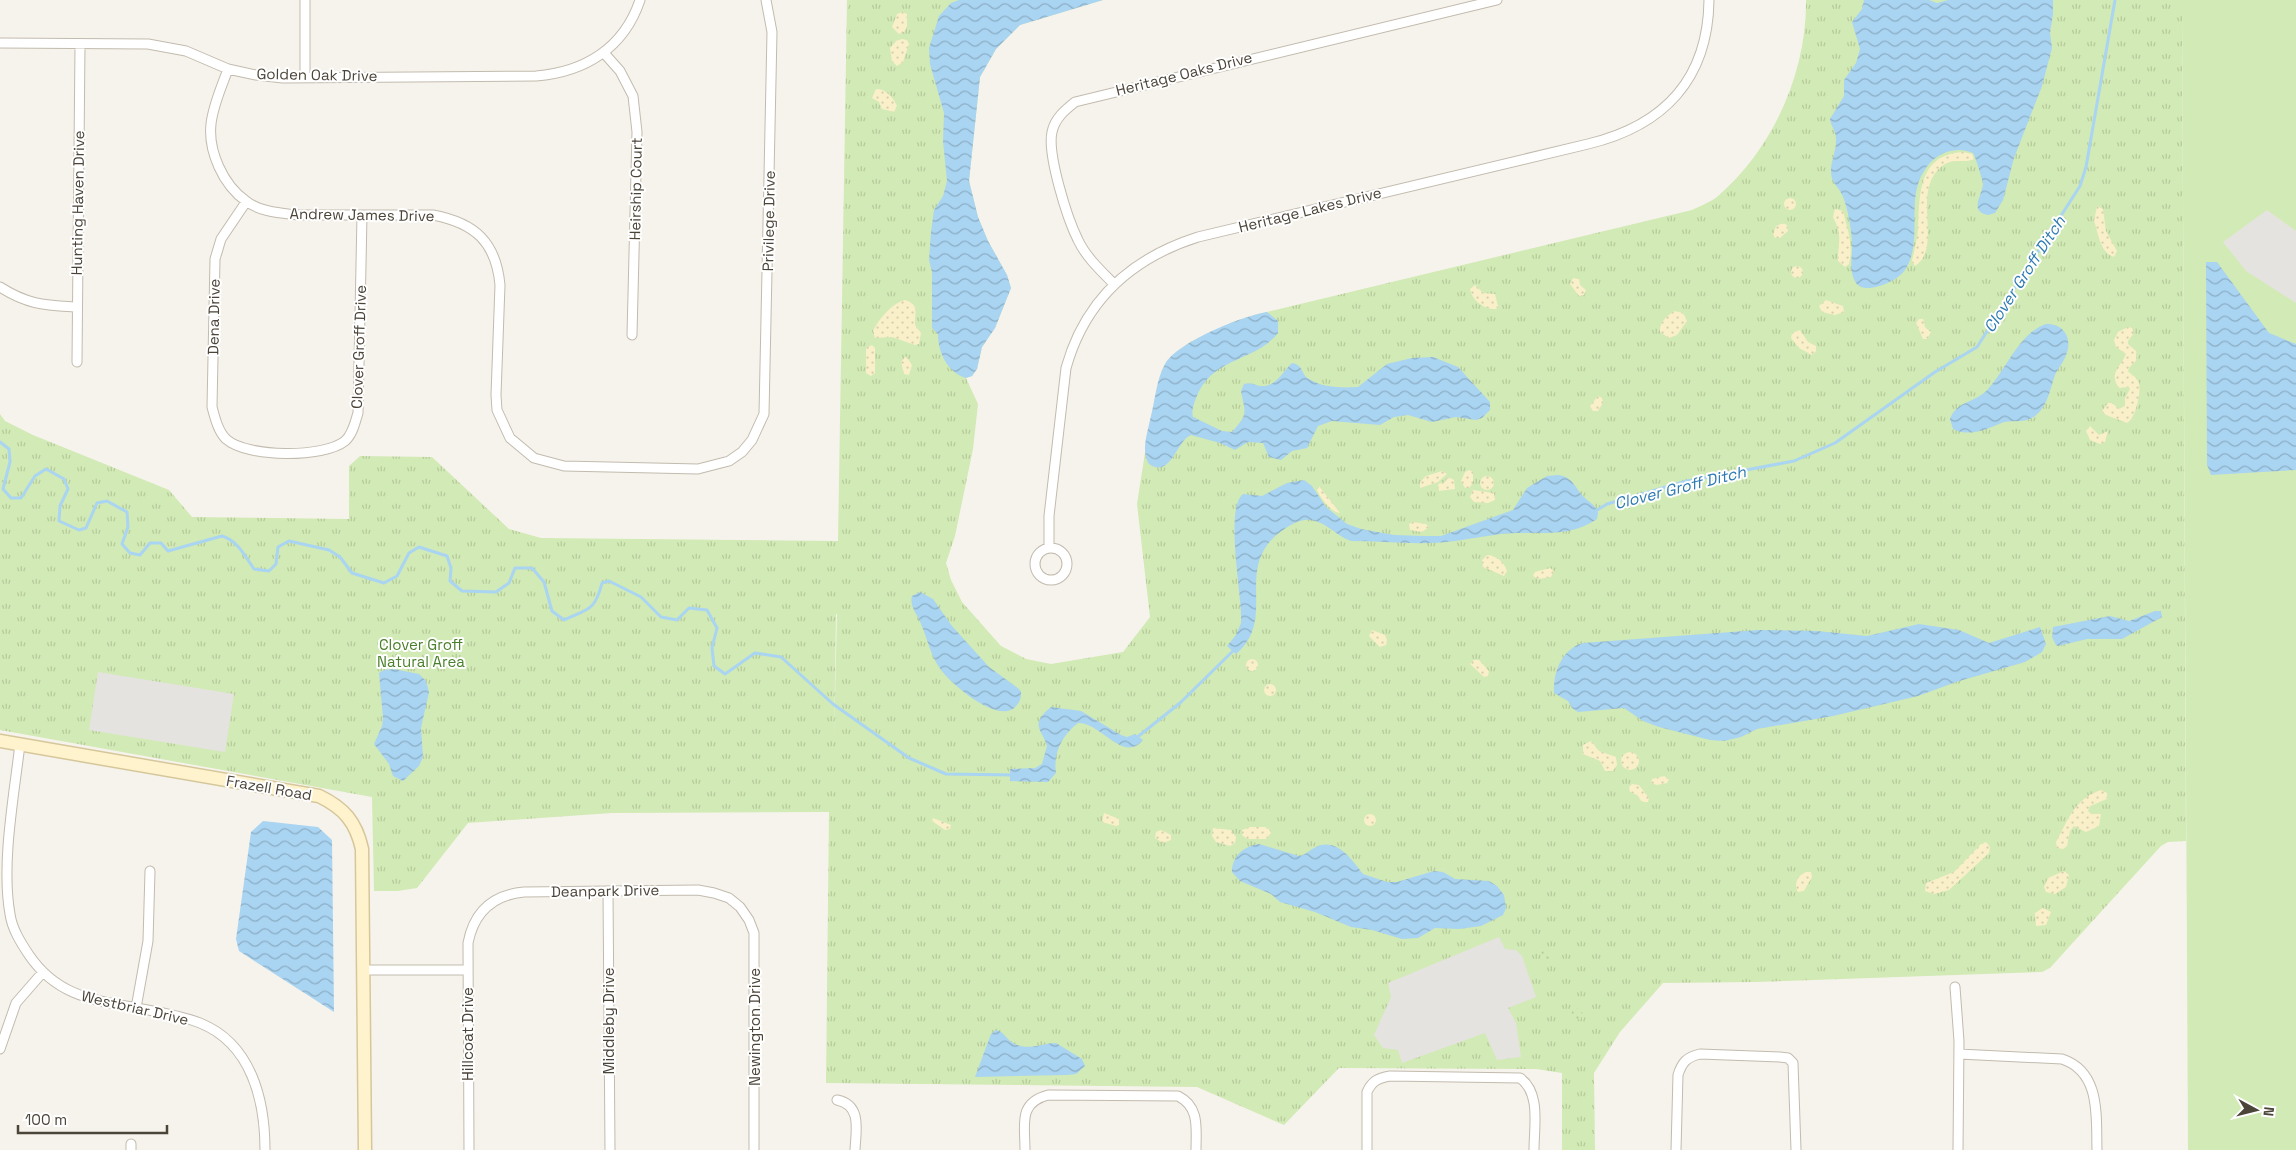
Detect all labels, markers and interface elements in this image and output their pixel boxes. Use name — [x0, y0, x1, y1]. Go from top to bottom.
street label: Heritage Oaks Drive — [1114, 47, 1254, 100]
street label: Golden Oak Drive — [256, 64, 378, 85]
street label: Hunting Haven Drive — [67, 130, 88, 276]
street label: Heirship Court — [625, 137, 646, 241]
street label: Privilege Drive — [758, 170, 779, 272]
street label: Heritage Lakes Drive — [1236, 183, 1383, 236]
street label: Andrew James Drive — [289, 204, 435, 225]
water label: Clover Groff Ditch — [1979, 211, 2071, 337]
street label: Dena Drive — [203, 278, 224, 355]
street label: Clover Groff Drive — [347, 285, 370, 409]
water label: Clover Groff Ditch — [1612, 461, 1749, 514]
park label: Clover Groff Natural Area — [377, 635, 465, 671]
street label: Frazell Road — [225, 771, 313, 804]
street label: Deanpark Drive — [551, 880, 659, 901]
street label: Middleby Drive — [599, 967, 618, 1075]
street label: Newington Drive — [745, 968, 764, 1086]
street label: Westbriar Drive — [80, 986, 191, 1029]
street label: Hillcoat Drive — [458, 987, 477, 1081]
north arrow — [2231, 1085, 2281, 1135]
scale bar — [18, 1102, 166, 1134]
text: N — [2259, 1106, 2278, 1117]
text: 100 m — [25, 1110, 67, 1129]

